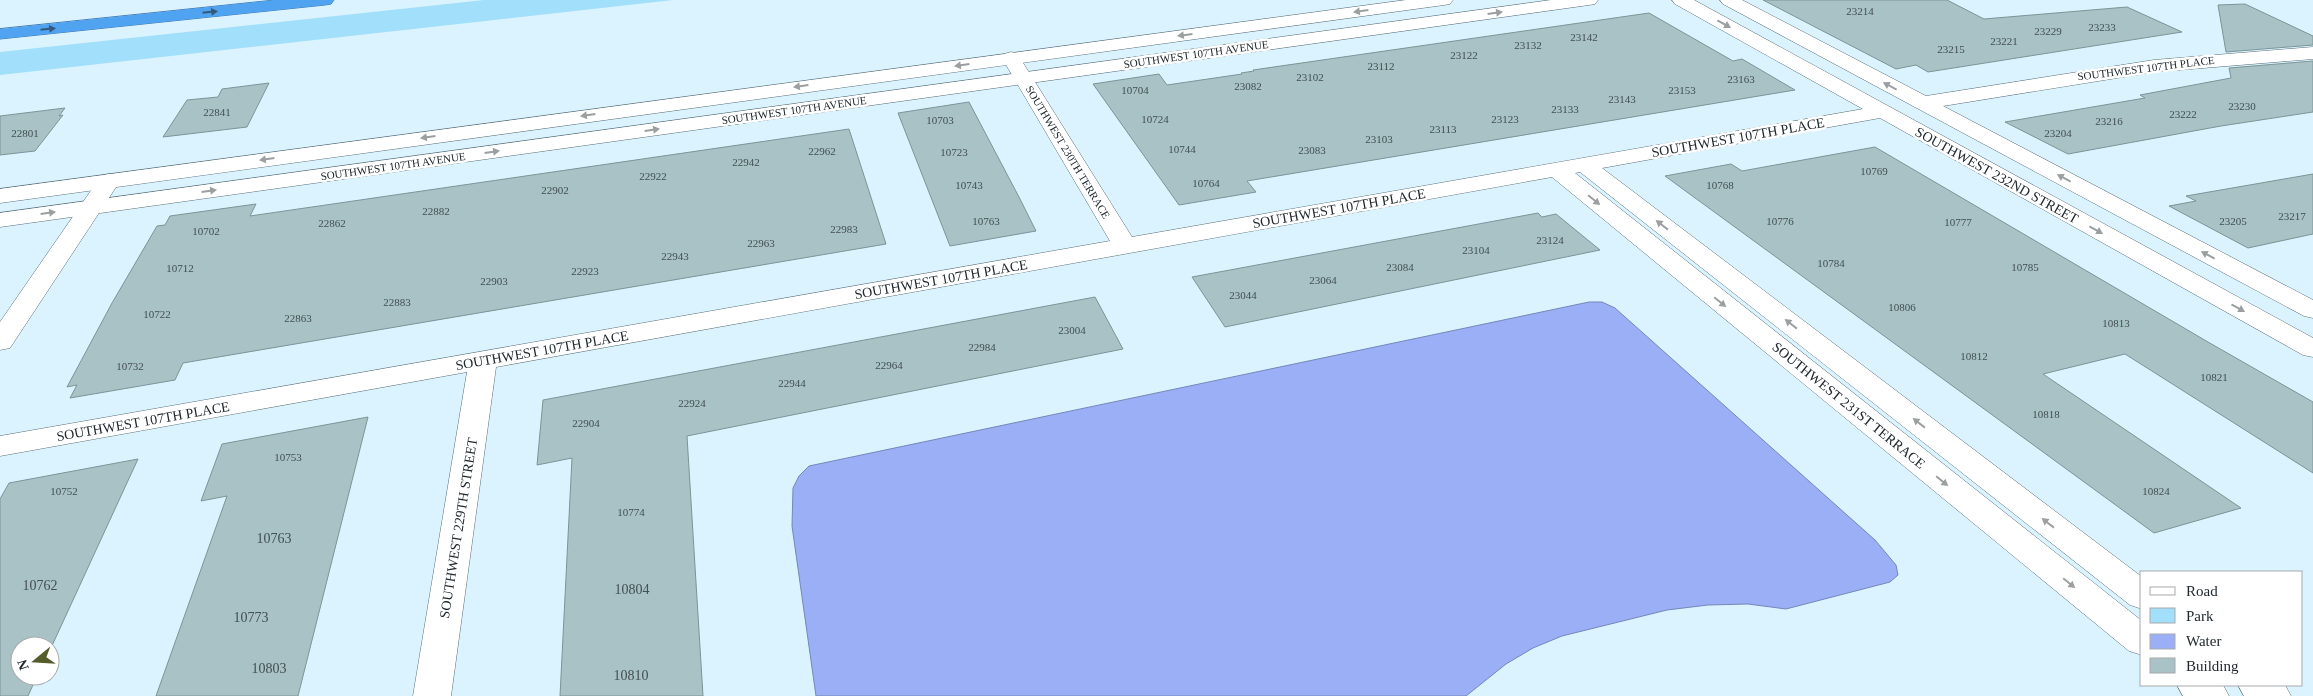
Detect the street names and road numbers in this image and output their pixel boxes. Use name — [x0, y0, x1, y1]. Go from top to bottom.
street label: SOUTHWEST 107TH AVENUE — [1123, 38, 1270, 70]
street label: SOUTHWEST 107TH PLACE — [2077, 54, 2215, 82]
street label: SOUTHWEST 230TH TERRACE — [1023, 83, 1113, 221]
street label: SOUTHWEST 107TH AVENUE — [721, 94, 868, 126]
street label: SOUTHWEST 107TH PLACE — [1650, 115, 1826, 160]
street label: SOUTHWEST 232ND STREET — [1913, 124, 2081, 227]
street label: SOUTHWEST 107TH AVENUE — [320, 150, 467, 182]
street label: SOUTHWEST 107TH PLACE — [1251, 186, 1427, 231]
street label: SOUTHWEST 107TH PLACE — [853, 257, 1029, 302]
street label: SOUTHWEST 107TH PLACE — [454, 328, 630, 373]
street label: SOUTHWEST 231ST TERRACE — [1769, 339, 1928, 472]
street label: SOUTHWEST 107TH PLACE — [55, 399, 231, 444]
street label: SOUTHWEST 229TH STREET — [437, 436, 480, 619]

